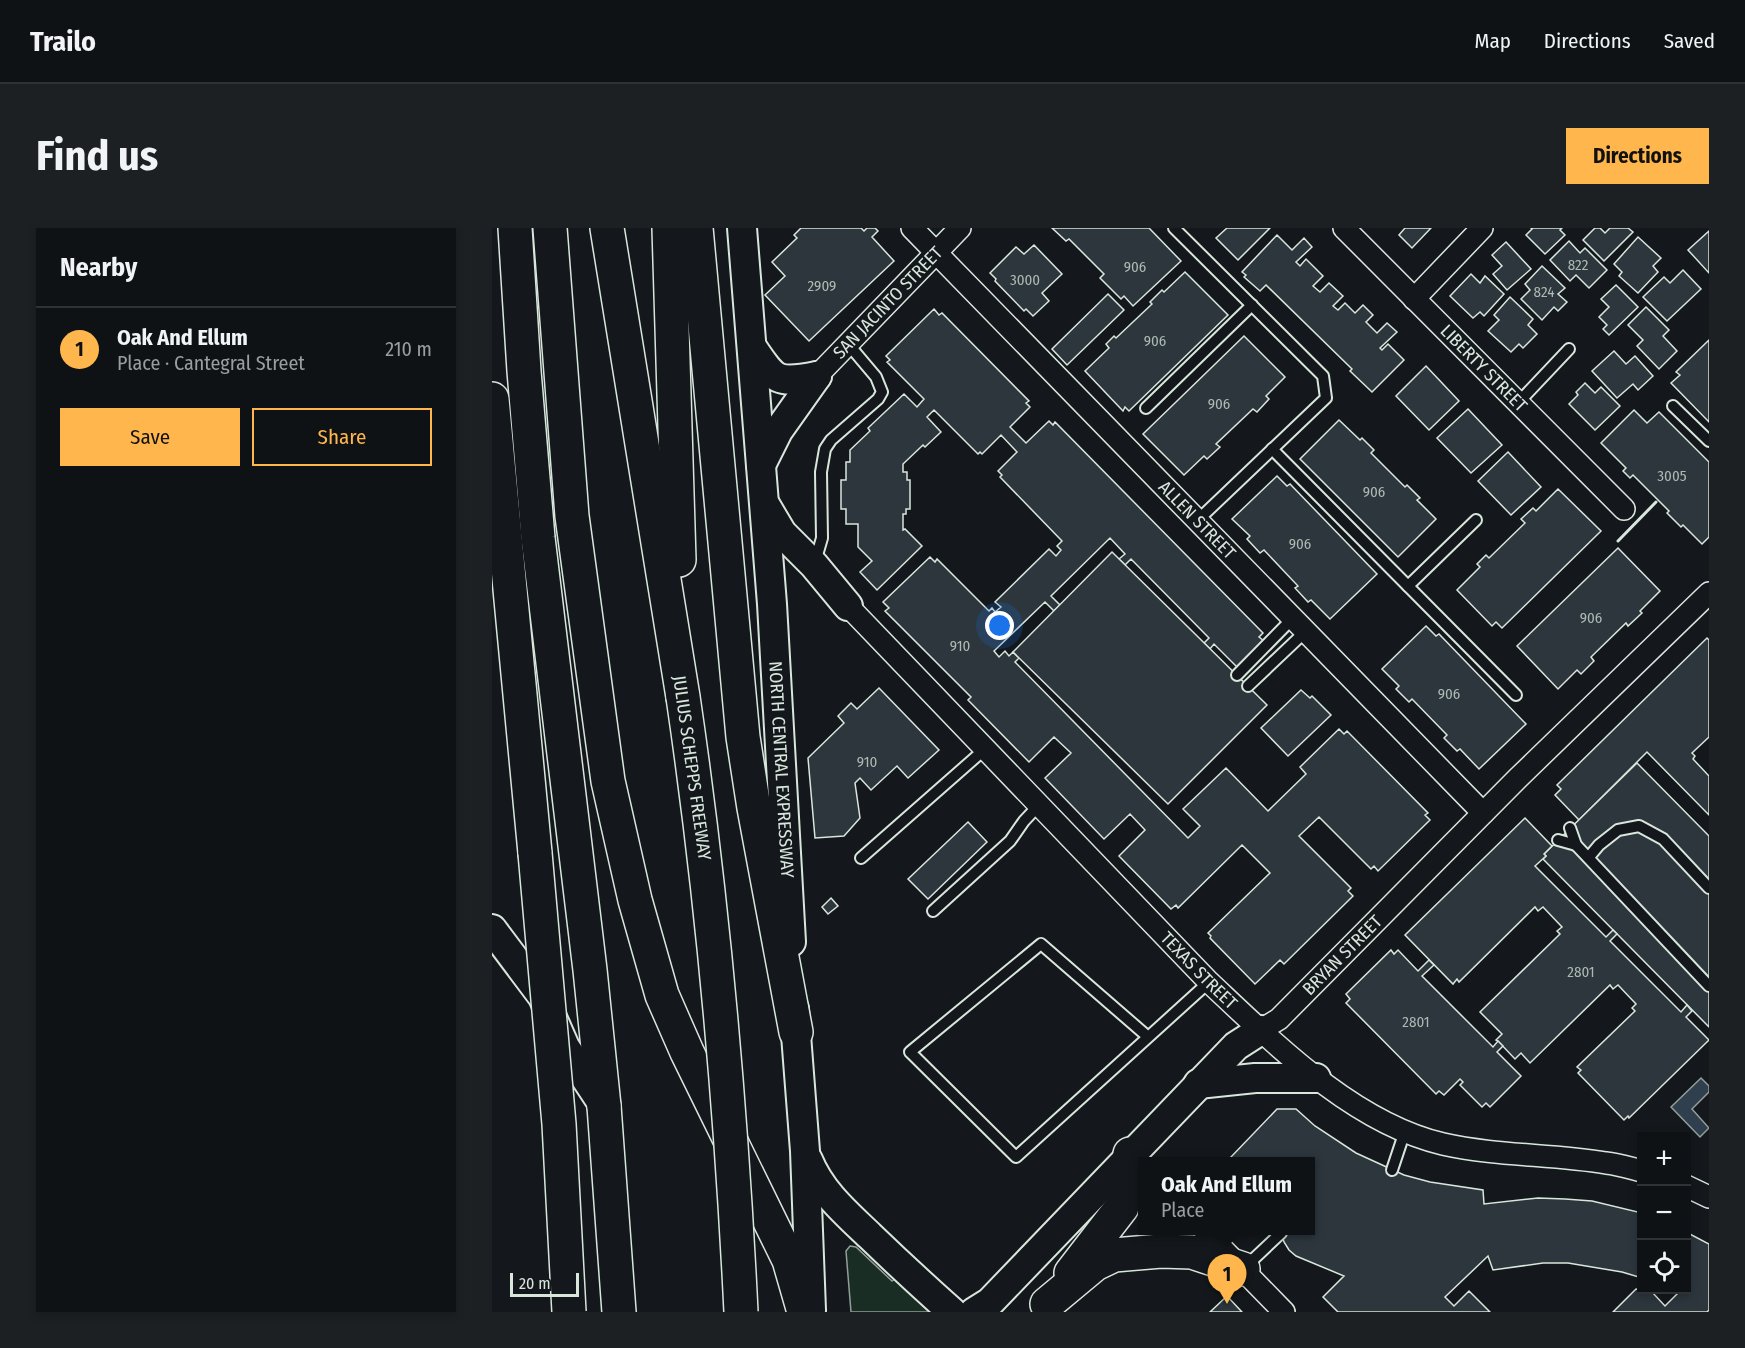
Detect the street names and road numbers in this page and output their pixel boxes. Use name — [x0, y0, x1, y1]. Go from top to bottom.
street label: SAN JACINTO STREET — [829, 241, 948, 363]
street label: LIBERTY STREET — [1436, 320, 1532, 417]
street label: ALLEN STREET — [1154, 476, 1241, 564]
street label: NORTH CENTRAL EXPRESSWAY — [764, 661, 798, 878]
street label: JULIUS SCHEPPS FREEWAY — [668, 674, 716, 862]
street label: BRYAN STREET — [1298, 910, 1387, 1000]
street label: TEXAS STREET — [1156, 927, 1242, 1014]

